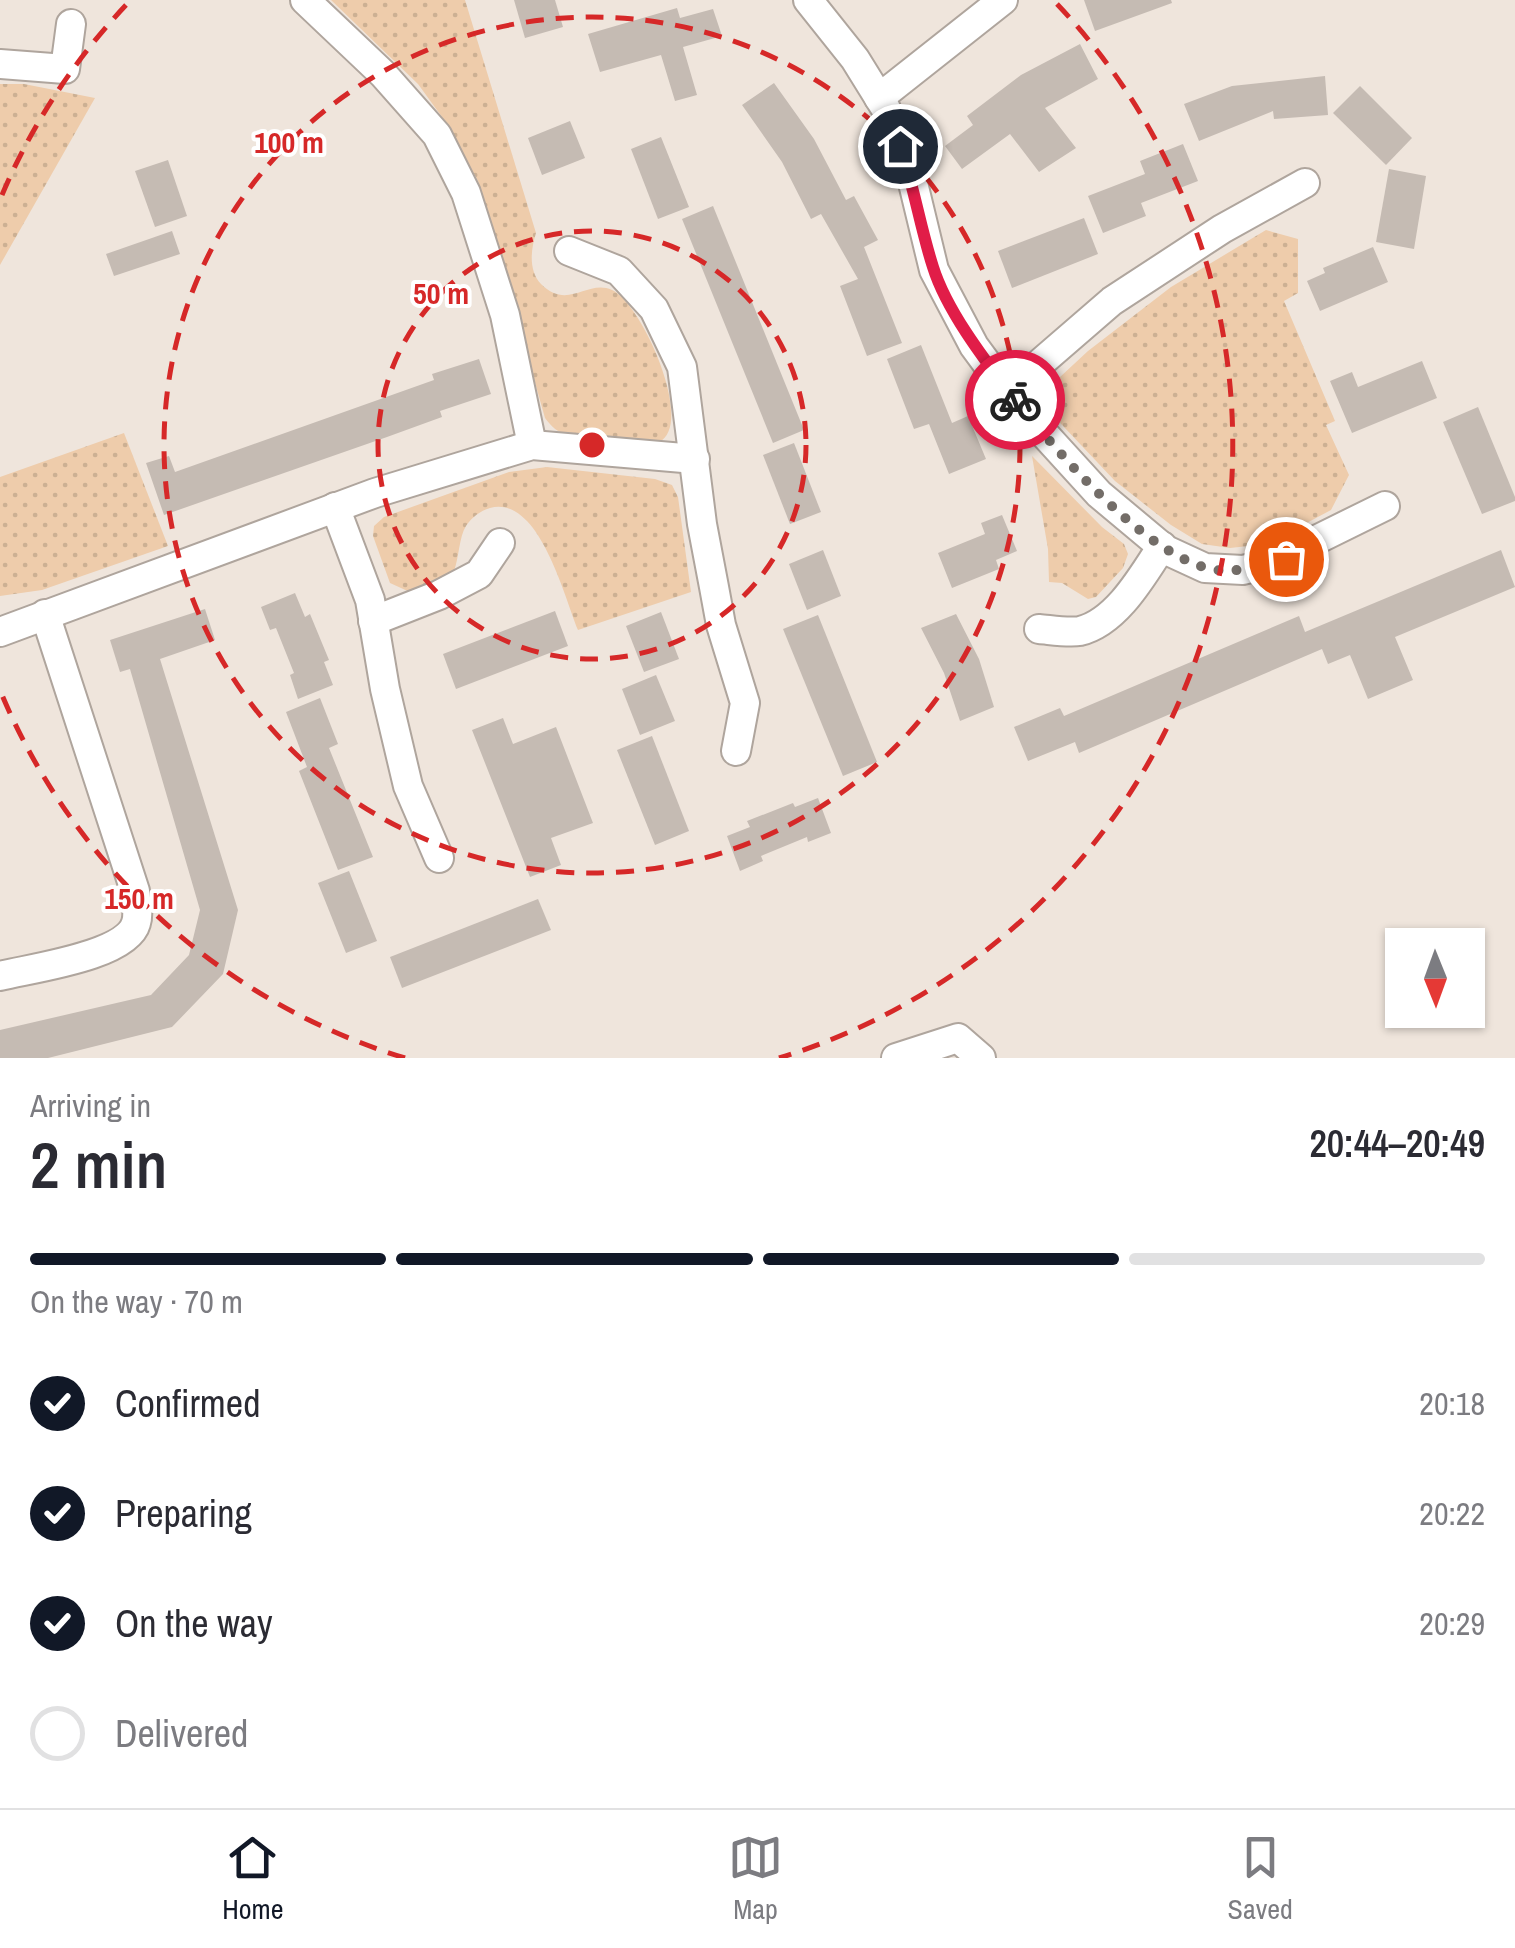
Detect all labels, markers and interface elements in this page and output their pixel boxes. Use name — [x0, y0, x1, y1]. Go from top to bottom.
pin — [858, 104, 943, 189]
icon: home — [873, 119, 928, 174]
text: 100 m — [254, 122, 324, 162]
text: 50 m — [413, 273, 469, 313]
courier — [965, 350, 1065, 450]
icon: bike — [988, 373, 1043, 428]
centre of rings — [574, 427, 610, 463]
pin — [1244, 517, 1329, 602]
icon: bag — [1259, 532, 1314, 587]
text: 150 m — [104, 878, 174, 918]
north arrow — [1385, 928, 1485, 1028]
map controls — [1385, 928, 1485, 1028]
text: Arriving in — [30, 1084, 151, 1127]
text: 20:44–20:49 — [1309, 1118, 1485, 1169]
text: 2 min — [30, 1121, 167, 1208]
text: On the way · 70 m — [30, 1280, 243, 1323]
icon: check — [30, 1376, 85, 1431]
text: Confirmed — [115, 1378, 260, 1429]
text: 20:18 — [1419, 1382, 1485, 1425]
icon: check — [30, 1486, 85, 1541]
text: Preparing — [115, 1488, 252, 1539]
text: 20:22 — [1419, 1492, 1485, 1535]
icon: check — [30, 1596, 85, 1651]
text: On the way — [115, 1598, 273, 1649]
text: 20:29 — [1419, 1602, 1485, 1645]
text: Delivered — [115, 1708, 248, 1759]
tab: Home — [222, 1830, 284, 1928]
tab: Map — [728, 1830, 783, 1928]
tab: Saved — [1228, 1830, 1293, 1928]

